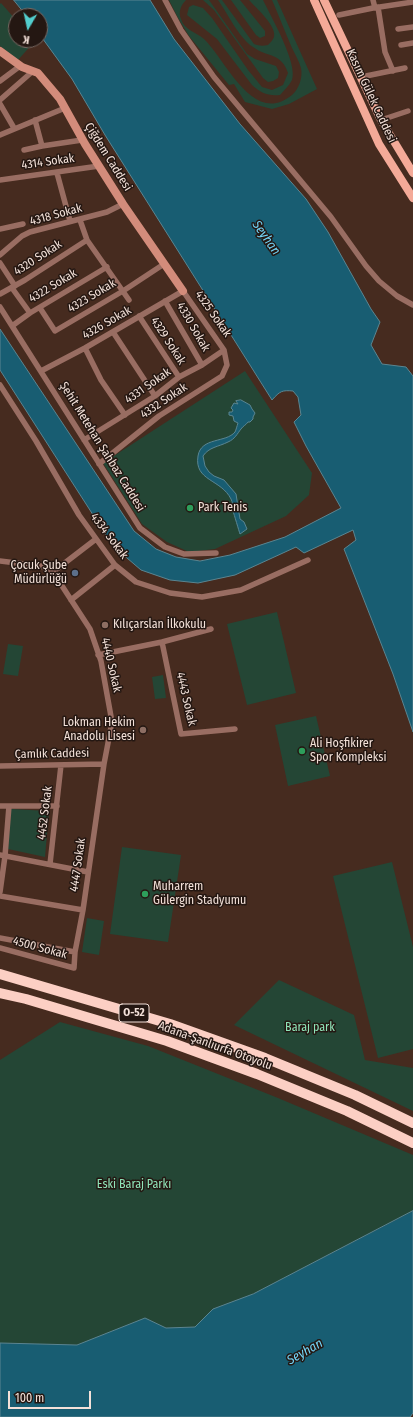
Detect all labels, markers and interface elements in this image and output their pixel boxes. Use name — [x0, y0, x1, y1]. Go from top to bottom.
north arrow — [8, 8, 48, 48]
text: K — [22, 32, 30, 46]
street label: Kasım Gülek Caddesi — [343, 47, 399, 145]
street label: Çiğdem Caddesi — [81, 120, 135, 194]
street label: 4314 Sokak — [21, 151, 75, 173]
street label: 4318 Sokak — [28, 201, 84, 229]
water label: Seyhan — [249, 218, 283, 258]
street label: 4320 Sokak — [11, 237, 65, 279]
street label: 4322 Sokak — [26, 266, 80, 306]
street label: 4323 Sokak — [65, 276, 119, 316]
street label: 4325 Sokak — [192, 288, 234, 340]
street label: 4330 Sokak — [173, 300, 213, 354]
street label: 4326 Sokak — [80, 303, 134, 343]
street label: 4329 Sokak — [147, 314, 189, 368]
street label: 4331 Sokak — [122, 365, 174, 407]
street label: Şehit Metehan Şahbaz Caddesi — [56, 380, 148, 514]
street label: 4332 Sokak — [138, 380, 190, 422]
place label: Park Tenis — [198, 501, 247, 515]
marker: Park Tenis — [185, 503, 195, 513]
street label: 4334 Sokak — [87, 510, 131, 562]
place label: Çocuk Şube Müdürlüğü — [11, 559, 67, 587]
marker: Çocuk Şube Müdürlüğü — [70, 568, 80, 578]
place label: Kılıçarslan İlkokulu — [113, 618, 206, 632]
marker: Kılıçarslan İlkokulu — [100, 620, 110, 630]
street label: 4440 Sokak — [98, 636, 124, 694]
street label: 4443 Sokak — [173, 671, 199, 727]
place label: Lokman Hekim Anadolu Lisesi — [63, 716, 135, 744]
marker: Lokman Hekim Anadolu Lisesi — [138, 725, 148, 735]
place label: Ali Hoşfikirer Spor Kompleksi — [310, 737, 386, 765]
street label: Çamlık Caddesi — [15, 746, 89, 762]
marker: Ali Hoşfikirer Spor Kompleksi — [297, 746, 307, 756]
street label: 4452 Sokak — [35, 785, 55, 841]
street label: 4447 Sokak — [67, 837, 89, 893]
place label: Muharrem Gülergin Stadyumu — [153, 880, 246, 908]
marker: Muharrem Gülergin Stadyumu — [140, 889, 150, 899]
street label: 4500 Sokak — [11, 934, 69, 962]
road number: O-52 — [119, 1004, 149, 1022]
street label: Adana-Şanlıurfa Otoyolu — [156, 1019, 274, 1073]
park label: Baraj park — [285, 1021, 335, 1035]
park label: Eski Baraj Parkı — [97, 1178, 171, 1192]
water label: Seyhan — [284, 1336, 326, 1368]
scale bar — [10, 1383, 93, 1409]
text: 100 m — [15, 1391, 44, 1405]

